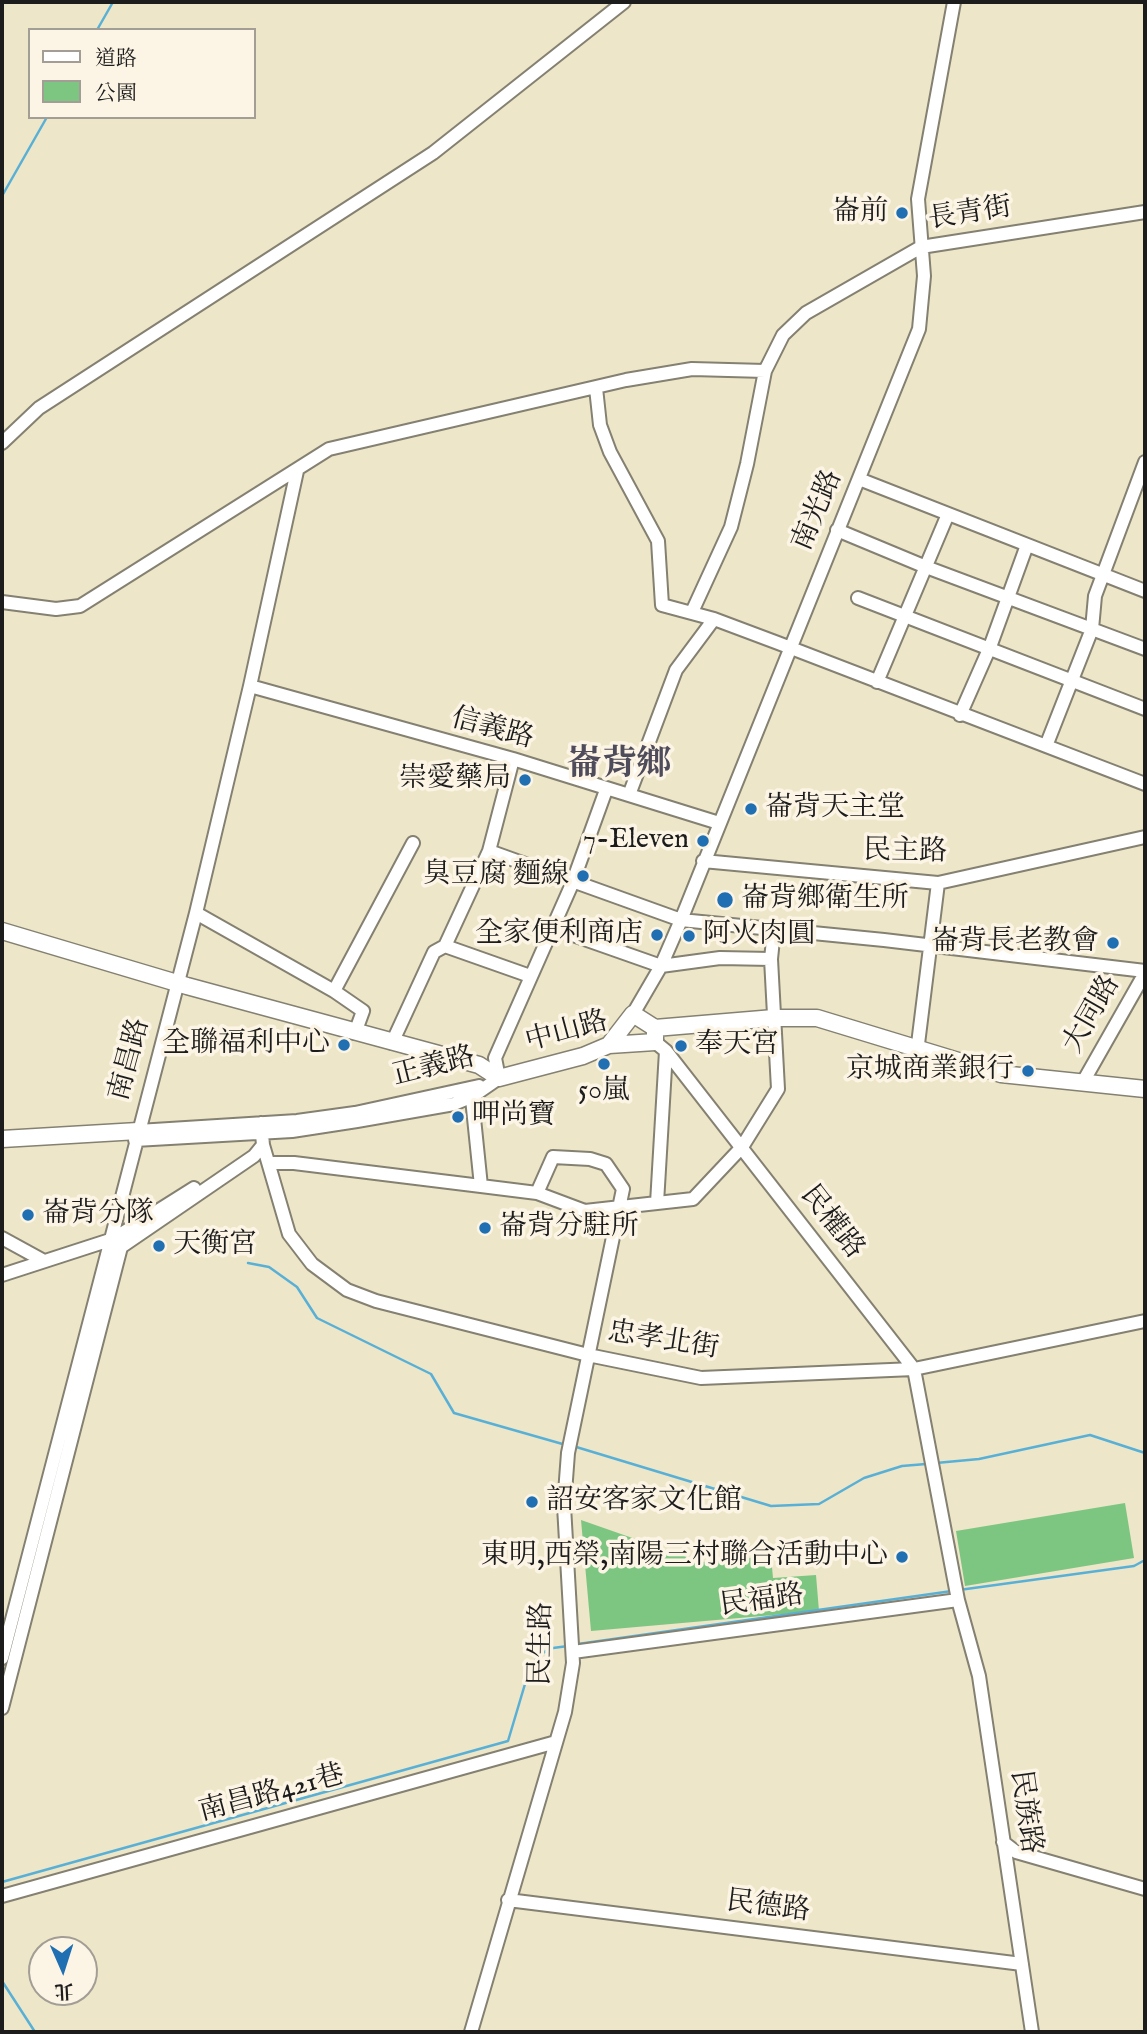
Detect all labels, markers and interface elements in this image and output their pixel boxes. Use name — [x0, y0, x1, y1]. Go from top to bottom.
legend — [28, 28, 256, 119]
text: 道路 — [95, 46, 137, 73]
text: 公園 — [95, 81, 137, 108]
street label: 長青街 — [926, 192, 1014, 238]
place label: 崙前 — [832, 196, 888, 230]
marker: 崙前 — [894, 205, 910, 221]
street label: 南光路 — [787, 466, 851, 556]
street label: 信義路 — [447, 703, 537, 757]
district label: 崙背鄉 — [567, 746, 671, 788]
place label: 崇愛藥局 — [399, 763, 511, 797]
marker: 崇愛藥局 — [517, 772, 533, 788]
place label: 崙背天主堂 — [765, 792, 905, 826]
marker: 崙背天主堂 — [743, 801, 759, 817]
place label: 7-Eleven — [583, 824, 689, 858]
marker: 7-Eleven — [695, 833, 711, 849]
street label: 民主路 — [863, 835, 947, 871]
place label: 臭豆腐 麵線 — [423, 859, 569, 893]
marker: 臭豆腐 麵線 — [575, 868, 591, 884]
place label: 崙背鄉衛生所 — [741, 883, 909, 917]
marker: 崙背鄉衛生所 — [715, 890, 735, 910]
place label: 全家便利商店 — [475, 918, 643, 952]
place label: 阿火肉圓 — [703, 919, 815, 953]
place label: 崙背長老教會 — [931, 926, 1099, 960]
marker: 全家便利商店 — [649, 927, 665, 943]
marker: 阿火肉圓 — [681, 928, 697, 944]
marker: 崙背長老教會 — [1105, 935, 1121, 951]
street label: 大同路 — [1057, 970, 1129, 1060]
street label: 中山路 — [522, 1006, 612, 1060]
street label: 南昌路 — [104, 1015, 158, 1105]
place label: 全聯福利中心 — [162, 1028, 330, 1062]
place label: 奉天宮 — [695, 1029, 779, 1063]
marker: 全聯福利中心 — [336, 1037, 352, 1053]
marker: 奉天宮 — [673, 1038, 689, 1054]
street label: 正義路 — [389, 1042, 479, 1094]
place label: 京城商業銀行 — [846, 1054, 1014, 1088]
marker: 50嵐 — [596, 1056, 612, 1072]
marker: 京城商業銀行 — [1020, 1063, 1036, 1079]
place label: 50嵐 — [578, 1075, 630, 1109]
place label: 呷尚寶 — [472, 1100, 556, 1134]
marker: 呷尚寶 — [450, 1109, 466, 1125]
street label: 民權路 — [792, 1180, 870, 1266]
place label: 崙背分隊 — [42, 1198, 154, 1232]
marker: 崙背分隊 — [20, 1207, 36, 1223]
place label: 崙背分駐所 — [499, 1211, 639, 1245]
marker: 崙背分駐所 — [477, 1220, 493, 1236]
place label: 天衡宮 — [173, 1229, 257, 1263]
marker: 天衡宮 — [151, 1238, 167, 1254]
street label: 忠孝北街 — [605, 1317, 721, 1367]
place label: 詔安客家文化館 — [546, 1485, 742, 1519]
marker: 詔安客家文化館 — [524, 1494, 540, 1510]
place label: 東明,西榮,南陽三村聯合活動中心 — [481, 1540, 888, 1574]
marker: 東明,西榮,南陽三村聯合活動中心 — [894, 1549, 910, 1565]
street label: 民福路 — [718, 1580, 806, 1624]
street label: 民生路 — [525, 1602, 561, 1686]
street label: 南昌路421巷 — [196, 1759, 348, 1831]
street label: 民族路 — [1002, 1768, 1046, 1856]
street label: 民德路 — [724, 1886, 812, 1930]
north arrow — [28, 1936, 98, 2006]
text: 北 — [54, 1977, 74, 2002]

